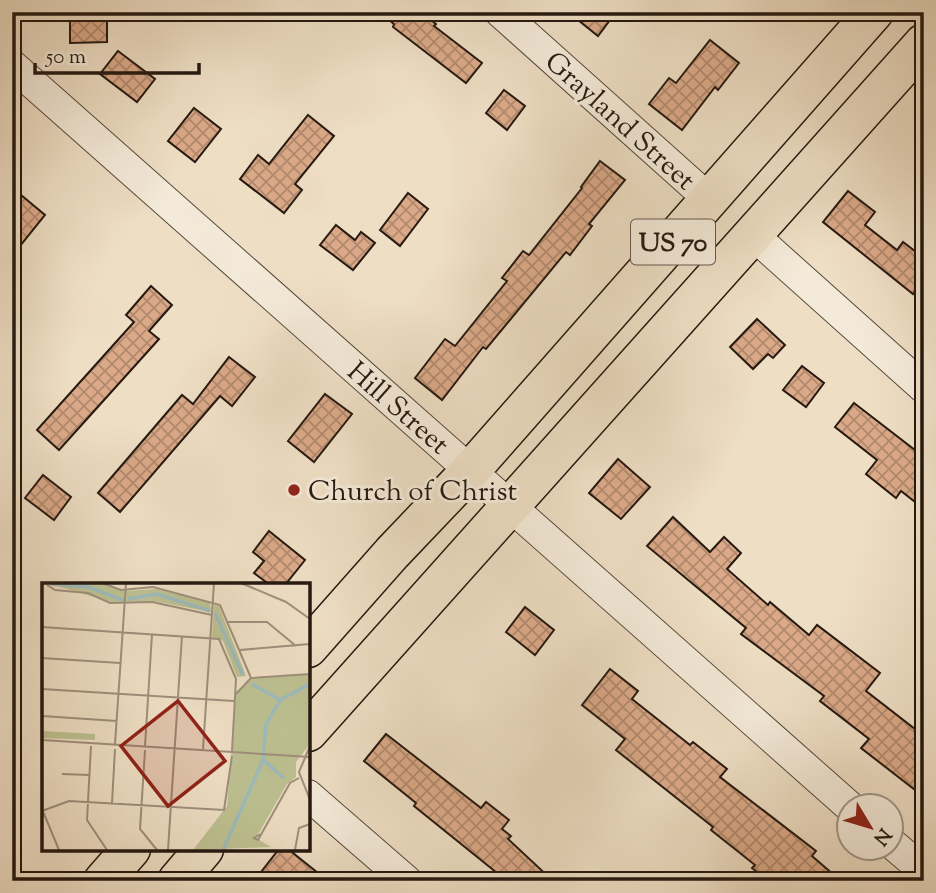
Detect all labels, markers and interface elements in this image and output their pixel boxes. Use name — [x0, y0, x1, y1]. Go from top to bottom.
scale bar — [35, 32, 200, 76]
text: 50 m — [45, 43, 86, 73]
street label: Grayland Street — [535, 44, 704, 201]
road number: US 70 — [631, 219, 715, 264]
street label: Hill Street — [337, 353, 457, 465]
place label: Church of Christ — [308, 473, 517, 513]
marker: Church of Christ — [286, 482, 302, 498]
inset map — [42, 583, 310, 851]
north arrow — [834, 792, 904, 862]
text: N — [866, 822, 897, 850]

